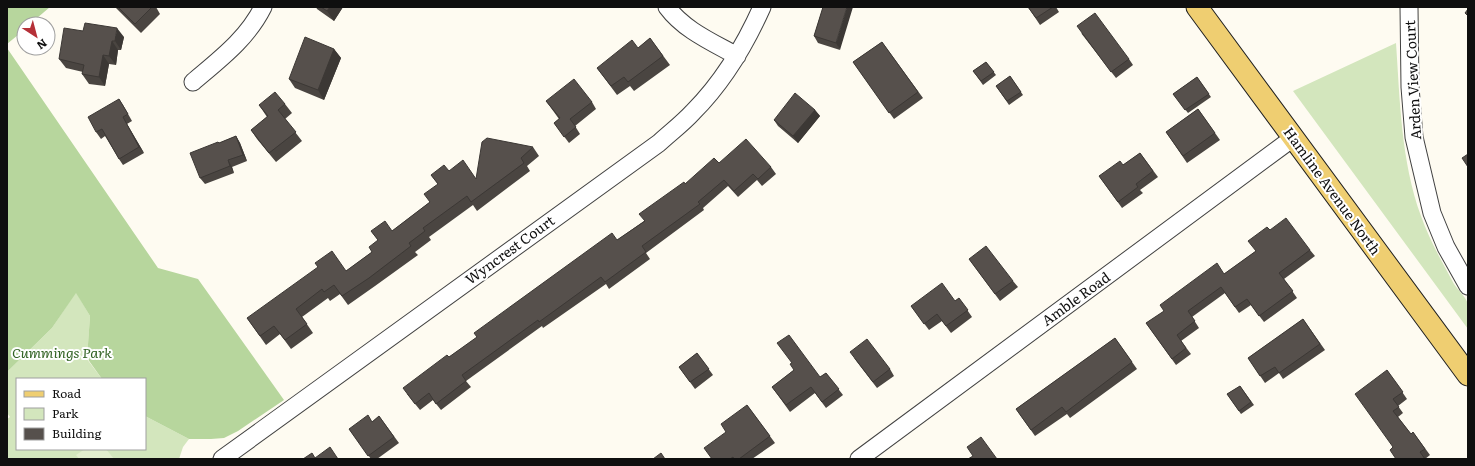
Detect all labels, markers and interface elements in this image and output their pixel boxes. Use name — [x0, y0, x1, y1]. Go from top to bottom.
north arrow — [16, 16, 56, 56]
street label: Arden View Court — [1399, 19, 1425, 140]
text: N — [34, 36, 51, 54]
street label: Hamline Avenue North — [1279, 122, 1386, 259]
street label: Wyncrest Court — [461, 210, 559, 288]
street label: Amble Road — [1037, 266, 1114, 330]
park label: Cummings Park — [12, 342, 112, 362]
legend — [16, 378, 146, 450]
text: Road — [52, 384, 82, 402]
text: Park — [52, 404, 79, 422]
text: Building — [52, 424, 102, 442]

